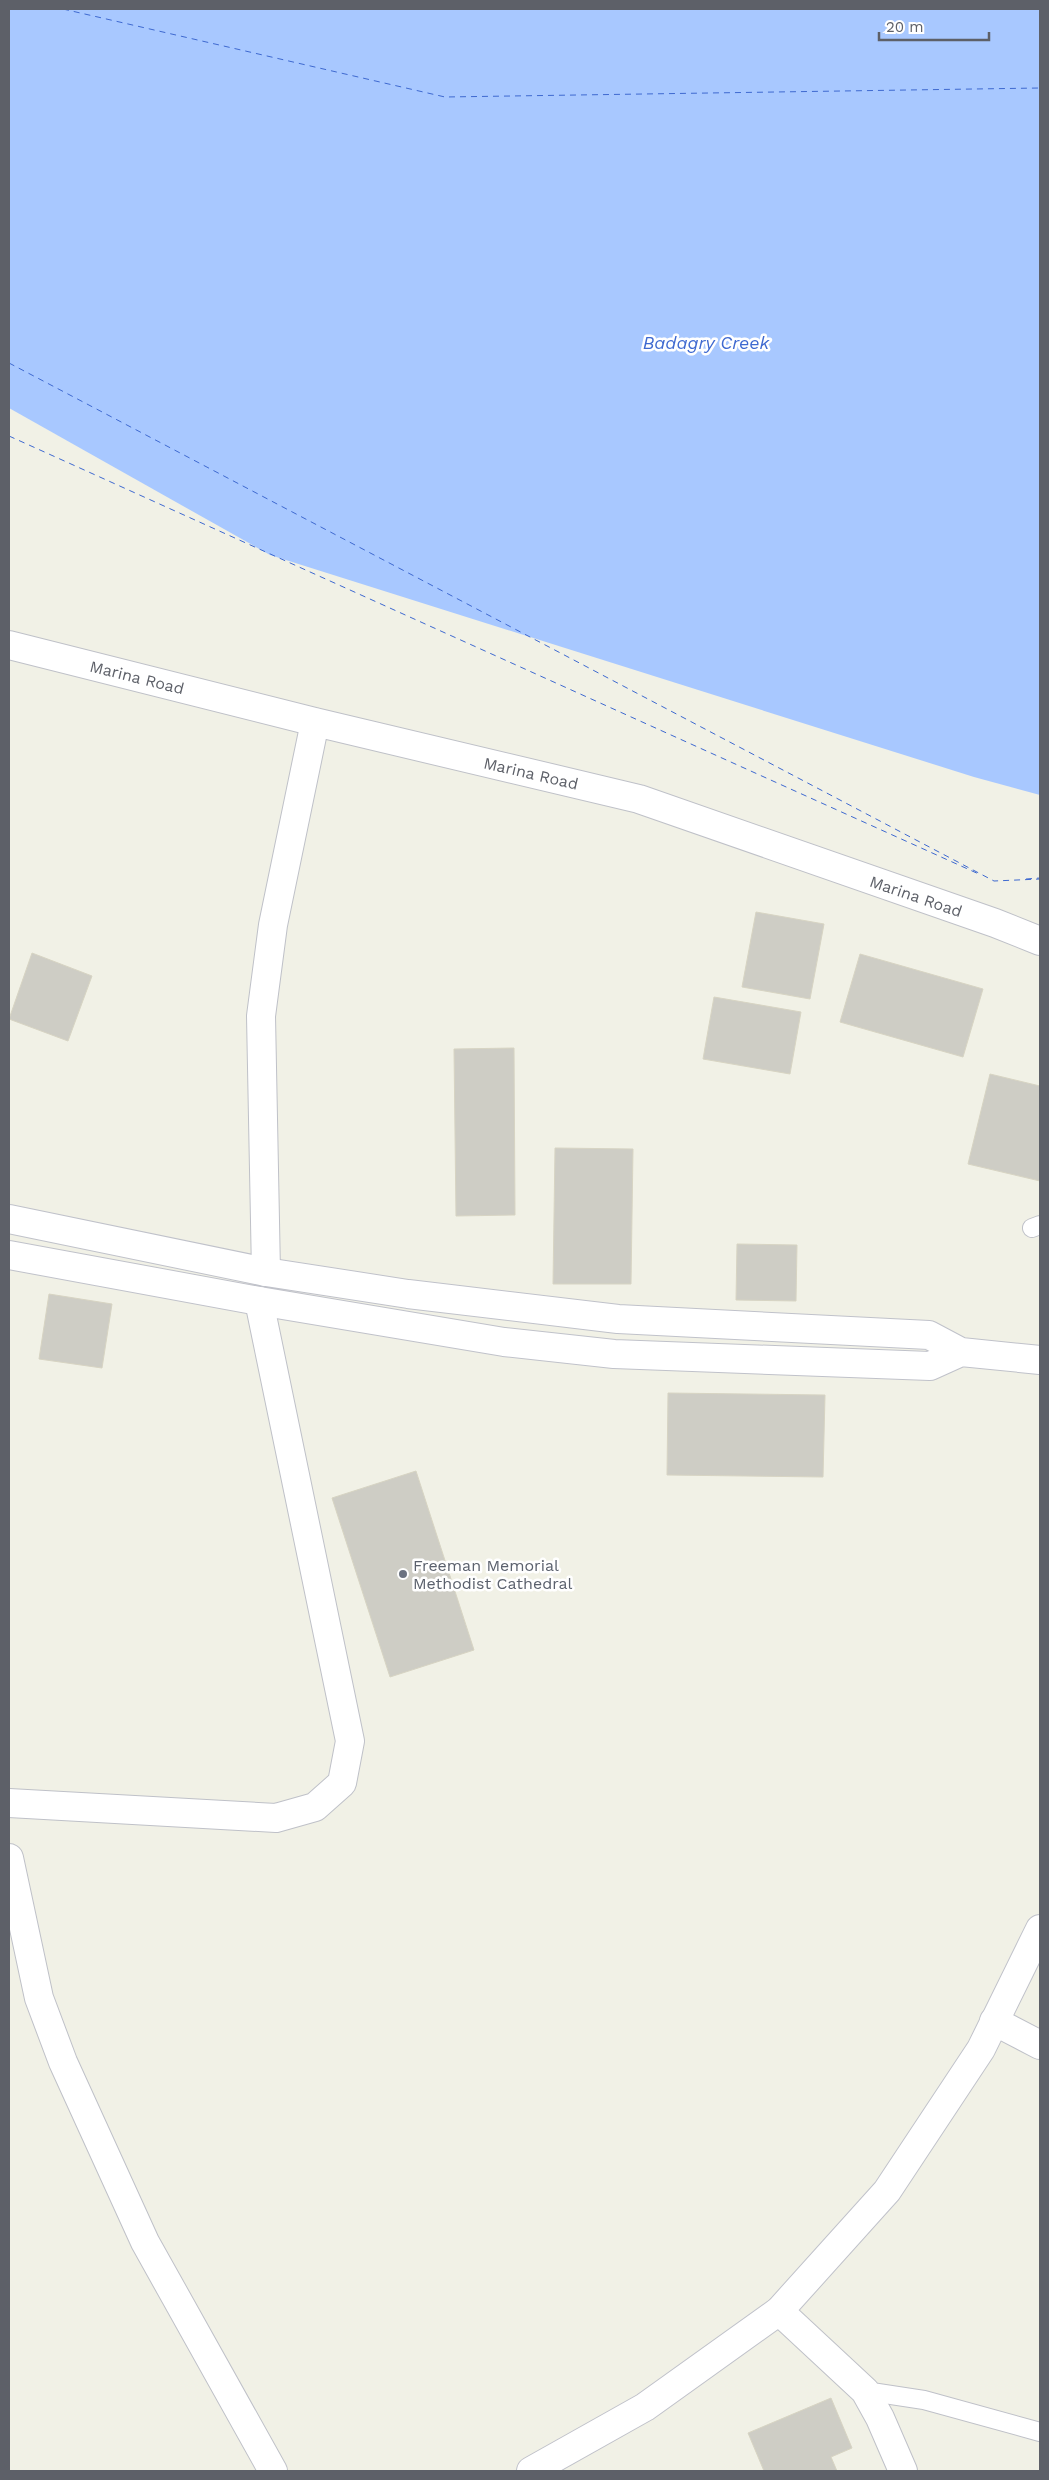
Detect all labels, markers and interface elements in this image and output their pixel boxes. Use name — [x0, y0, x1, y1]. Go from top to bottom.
scale bar — [879, 10, 989, 42]
text: 20 m — [886, 18, 924, 36]
water label: Badagry Creek — [643, 332, 771, 353]
street label: Marina Road — [88, 657, 186, 698]
street label: Marina Road — [482, 753, 580, 794]
street label: Marina Road — [867, 872, 965, 921]
place label: Freeman Memorial Methodist Cathedral — [413, 1556, 573, 1593]
marker: Freeman Memorial Methodist Cathedral — [397, 1568, 409, 1580]

